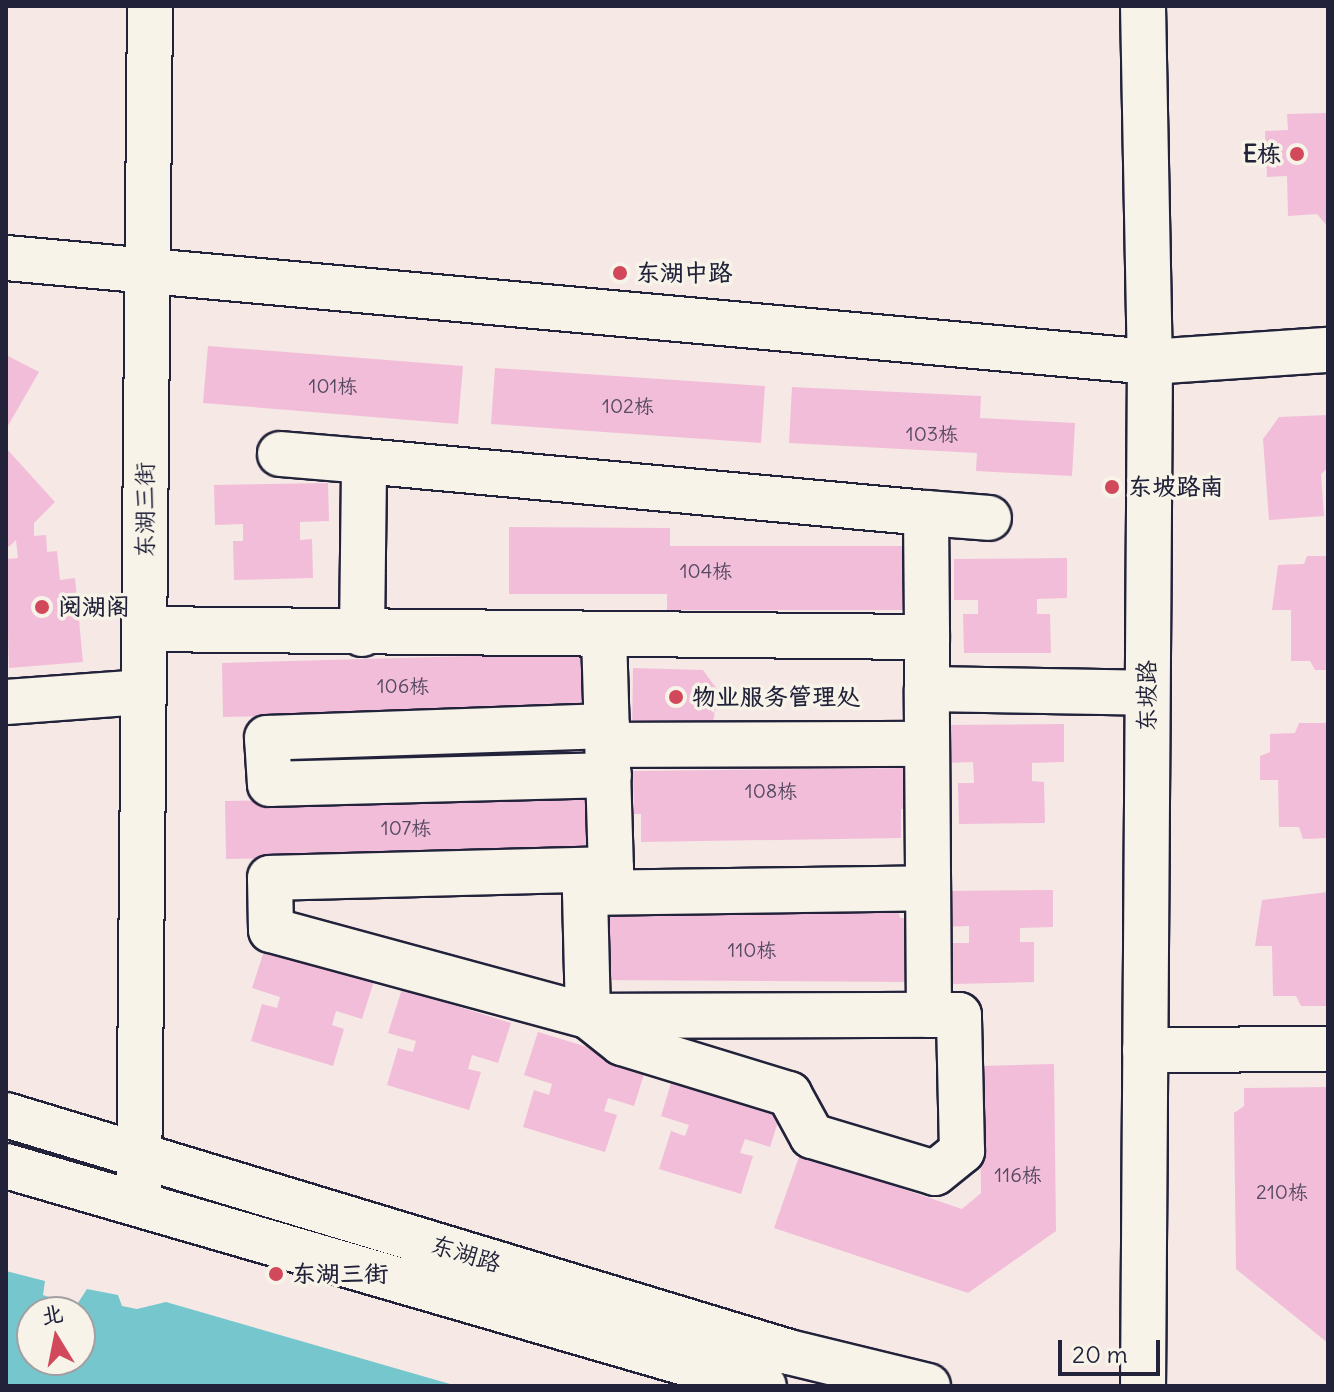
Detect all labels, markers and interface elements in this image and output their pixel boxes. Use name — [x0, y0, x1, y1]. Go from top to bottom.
place label: E栋 — [1243, 140, 1281, 168]
marker: E栋 — [1288, 145, 1306, 163]
place label: 东湖中路 — [636, 259, 732, 287]
marker: 东湖中路 — [611, 264, 629, 282]
house number: 101栋 — [308, 373, 358, 397]
house number: 102栋 — [602, 393, 654, 417]
house number: 103栋 — [906, 421, 958, 445]
street label: 东湖三街 — [131, 462, 159, 558]
place label: 东坡路南 — [1128, 473, 1224, 501]
marker: 东坡路南 — [1103, 478, 1121, 496]
house number: 104栋 — [680, 558, 732, 582]
place label: 阅湖阁 — [58, 593, 130, 621]
marker: 阅湖阁 — [33, 598, 51, 616]
street label: 东坡路 — [1133, 660, 1161, 732]
house number: 106栋 — [377, 673, 429, 697]
place label: 物业服务管理处 — [692, 683, 860, 711]
marker: 物业服务管理处 — [667, 688, 685, 706]
house number: 108栋 — [745, 778, 797, 802]
house number: 107栋 — [381, 815, 431, 839]
house number: 110栋 — [727, 937, 777, 961]
house number: 116栋 — [994, 1162, 1042, 1186]
house number: 210栋 — [1256, 1179, 1308, 1203]
street label: 东湖路 — [427, 1230, 505, 1278]
place label: 东湖三街 — [292, 1260, 388, 1288]
marker: 东湖三街 — [267, 1265, 285, 1283]
north arrow — [16, 1296, 96, 1376]
text: 北 — [39, 1299, 65, 1330]
scale bar — [1062, 1324, 1164, 1374]
text: 20 m — [1072, 1339, 1128, 1369]

